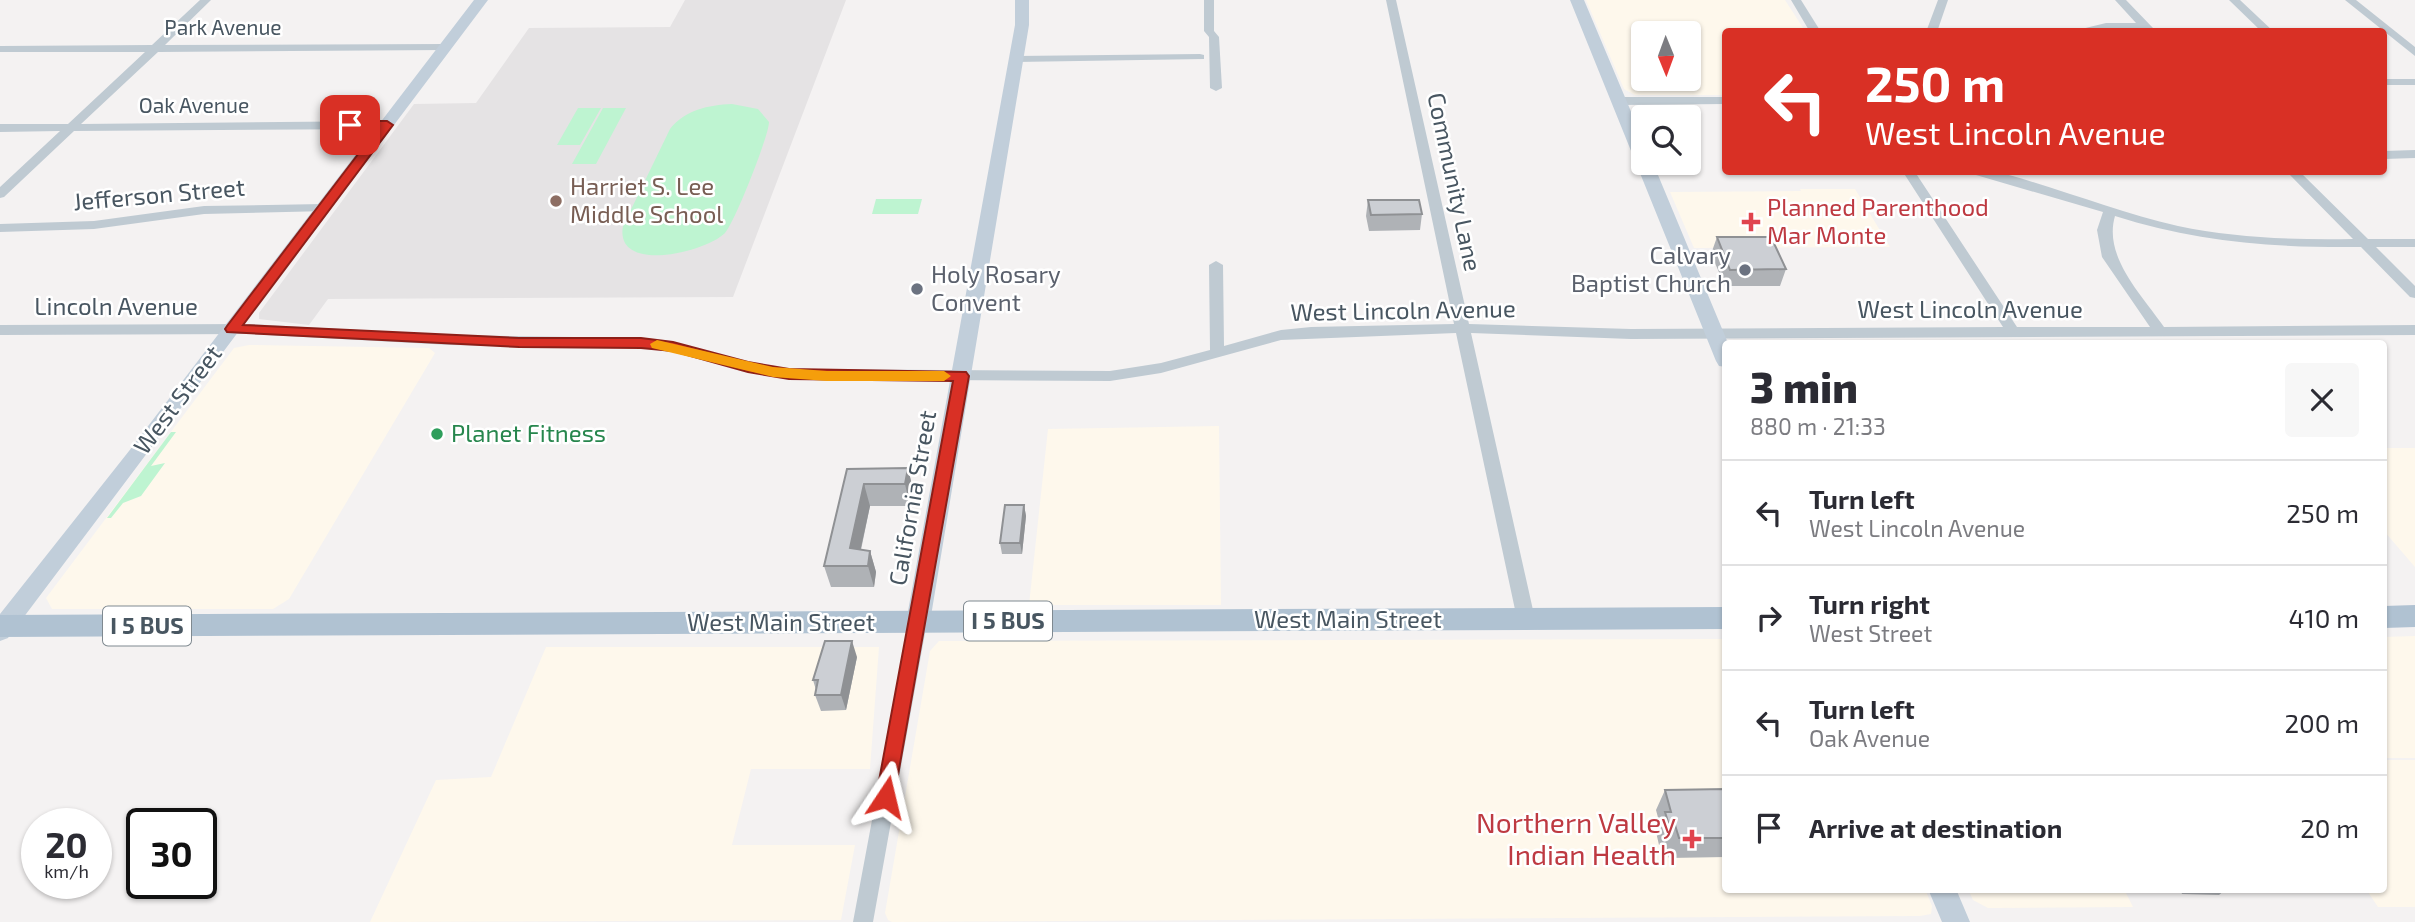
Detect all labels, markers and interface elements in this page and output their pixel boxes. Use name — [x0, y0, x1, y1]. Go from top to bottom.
street label: Park Avenue — [164, 14, 282, 39]
north arrow — [1631, 21, 1701, 91]
map controls — [1631, 21, 1701, 175]
text: 250 m — [1865, 53, 2005, 112]
icon: left — [1750, 56, 1841, 147]
street label: Community Lane — [1422, 90, 1489, 274]
street label: Oak Avenue — [139, 92, 249, 117]
pin — [320, 95, 380, 155]
button: search — [1631, 105, 1701, 175]
icon: arrive — [331, 106, 369, 144]
text: West Lincoln Avenue — [1865, 113, 2166, 151]
place label: Harriet S. Lee Middle School — [570, 171, 723, 228]
street label: Jefferson Street — [72, 172, 246, 215]
place label: Planned Parenthood Mar Monte — [1767, 192, 1989, 249]
marker: Harriet S. Lee Middle School — [548, 193, 564, 209]
marker: Planned Parenthood Mar Monte — [1741, 212, 1761, 232]
place label: Calvary Baptist Church — [1571, 240, 1731, 297]
place label: Holy Rosary Convent — [931, 259, 1061, 316]
marker: Calvary Baptist Church — [1737, 262, 1753, 278]
marker: Holy Rosary Convent — [909, 281, 925, 297]
street label: Lincoln Avenue — [34, 291, 198, 320]
street label: West Lincoln Avenue — [1290, 293, 1516, 326]
street label: West Lincoln Avenue — [1857, 294, 2083, 323]
street label: West Street — [127, 339, 227, 459]
text: 3 min — [1750, 361, 1858, 411]
button: close — [2285, 363, 2359, 437]
street label: California Street — [882, 408, 941, 588]
text: 880 m · 21:33 — [1750, 412, 1886, 440]
place label: Planet Fitness — [451, 418, 606, 447]
marker: Planet Fitness — [429, 426, 445, 442]
text: Turn left — [1809, 483, 1915, 514]
icon: left — [1750, 494, 1788, 532]
text: 250 m — [2286, 497, 2359, 528]
text: West Lincoln Avenue — [1809, 514, 2025, 542]
text: Turn right — [1809, 588, 1930, 619]
icon: right — [1750, 599, 1788, 637]
road number: I 5 BUS — [964, 601, 1052, 640]
text: 410 m — [2288, 602, 2359, 633]
street label: West Main Street — [1254, 604, 1442, 633]
road number: I 5 BUS — [103, 606, 191, 646]
street label: West Main Street — [687, 607, 875, 636]
text: West Street — [1809, 619, 1932, 647]
text: Turn left — [1809, 693, 1915, 724]
icon: left — [1750, 704, 1788, 742]
text: 200 m — [2284, 707, 2359, 738]
text: Oak Avenue — [1809, 724, 1930, 752]
position arrow — [849, 760, 923, 834]
place label: Northern Valley Indian Health — [1476, 805, 1676, 871]
speed limit sign: 30 — [126, 808, 217, 899]
icon: arrive — [1750, 809, 1788, 847]
text: Arrive at destination — [1809, 812, 2062, 843]
text: 20 m — [2300, 812, 2359, 843]
text: 20 — [45, 823, 88, 865]
marker: Northern Valley Indian Health — [1682, 829, 1702, 849]
text: km/h — [44, 860, 89, 882]

